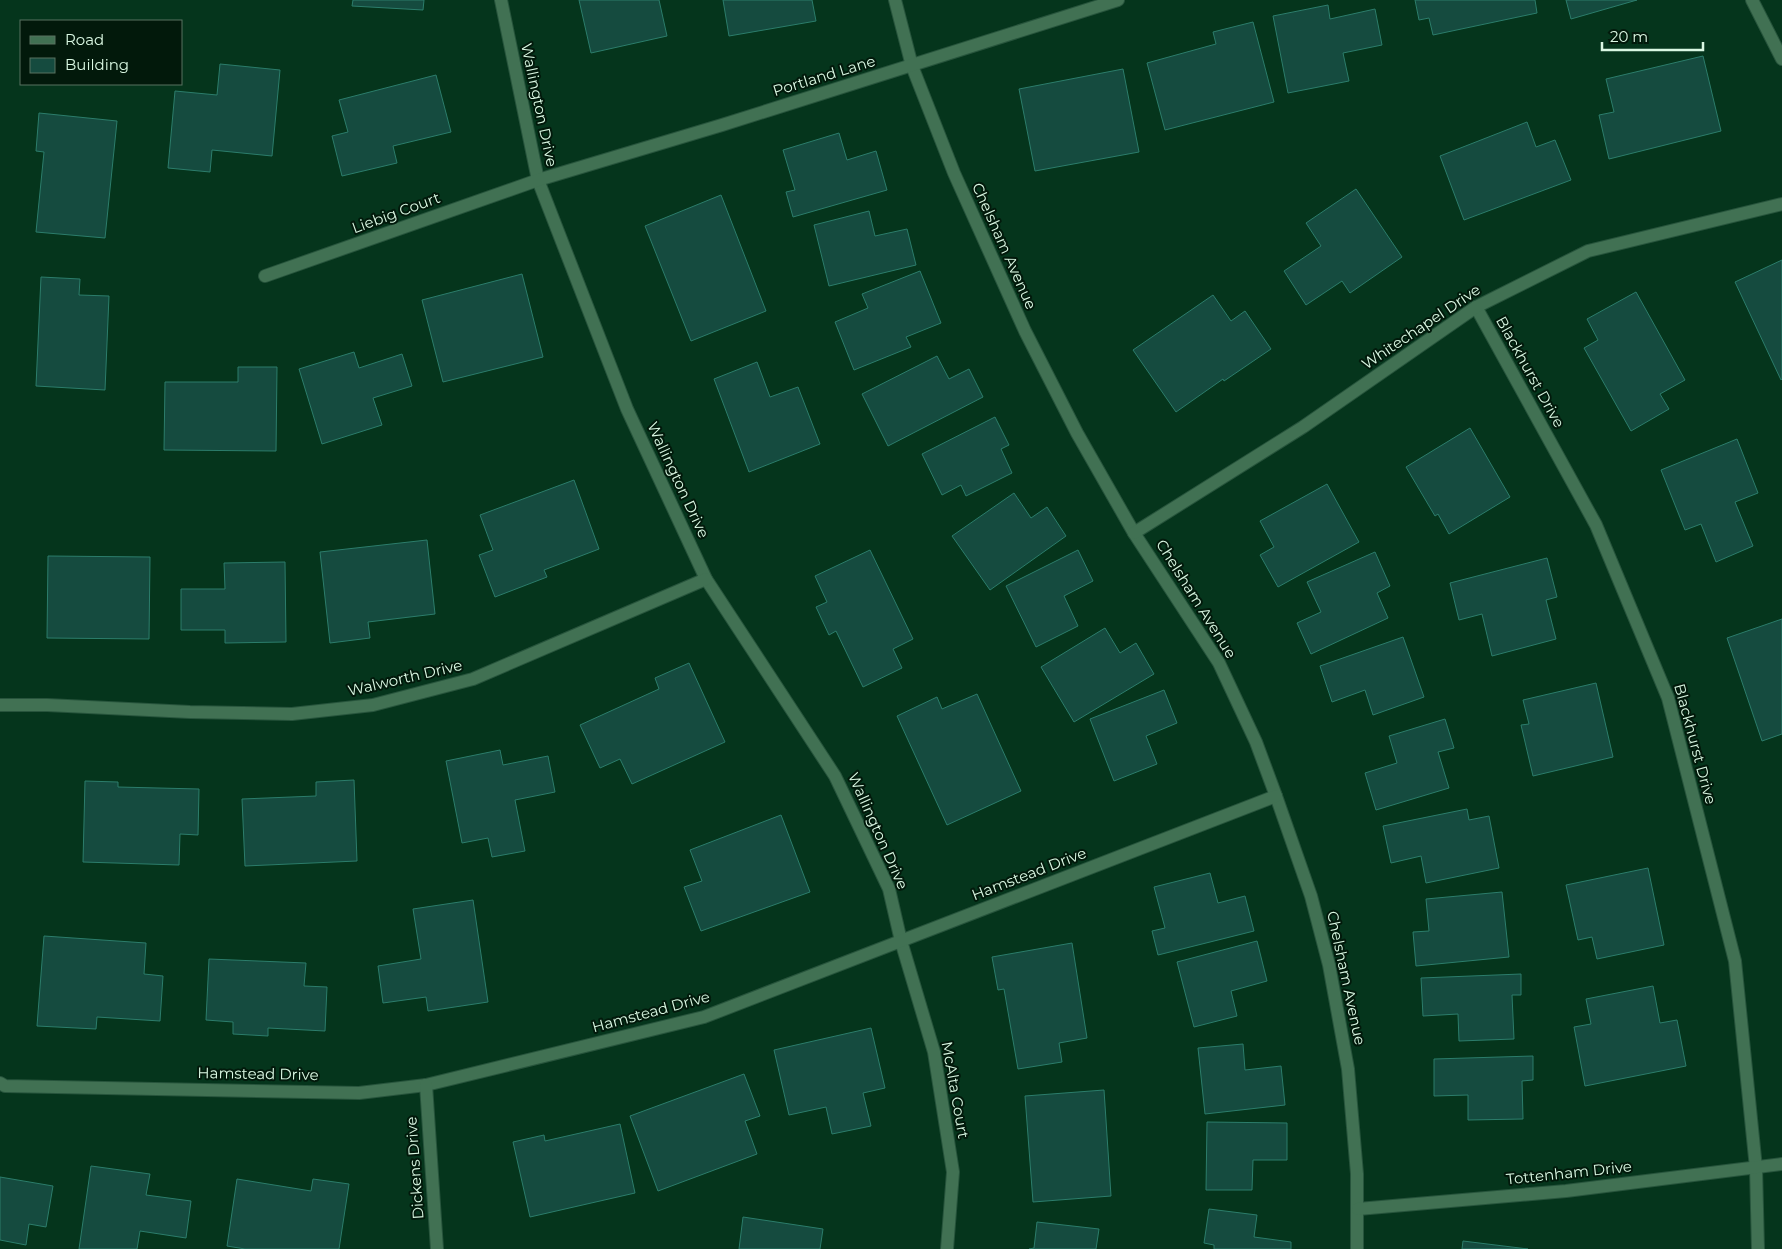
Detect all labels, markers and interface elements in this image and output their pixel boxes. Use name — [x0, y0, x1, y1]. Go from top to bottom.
legend — [20, 20, 182, 85]
scale bar — [1602, 20, 1703, 52]
text: 20 m — [1610, 27, 1648, 46]
text: Road — [65, 30, 104, 49]
street label: Wallington Drive — [517, 41, 562, 168]
street label: Portland Lane — [770, 51, 877, 100]
text: Building — [65, 55, 129, 74]
street label: Chelsham Avenue — [968, 180, 1041, 312]
street label: Liebig Court — [349, 188, 443, 237]
street label: Whitechapel Drive — [1358, 280, 1484, 373]
street label: Blackhurst Drive — [1492, 313, 1569, 431]
street label: Wallington Drive — [643, 419, 714, 541]
street label: Chelsham Avenue — [1152, 536, 1241, 662]
street label: Walworth Drive — [346, 655, 464, 700]
street label: Blackhurst Drive — [1670, 681, 1721, 806]
street label: Wallington Drive — [844, 769, 913, 892]
street label: Hamstead Drive — [969, 843, 1089, 904]
street label: Chelsham Avenue — [1323, 909, 1370, 1047]
street label: Hamstead Drive — [590, 987, 712, 1036]
street label: McAlta Court — [938, 1040, 973, 1140]
street label: Hamstead Drive — [197, 1063, 319, 1084]
street label: Dickens Drive — [401, 1116, 428, 1220]
street label: Tottenham Drive — [1505, 1156, 1633, 1189]

